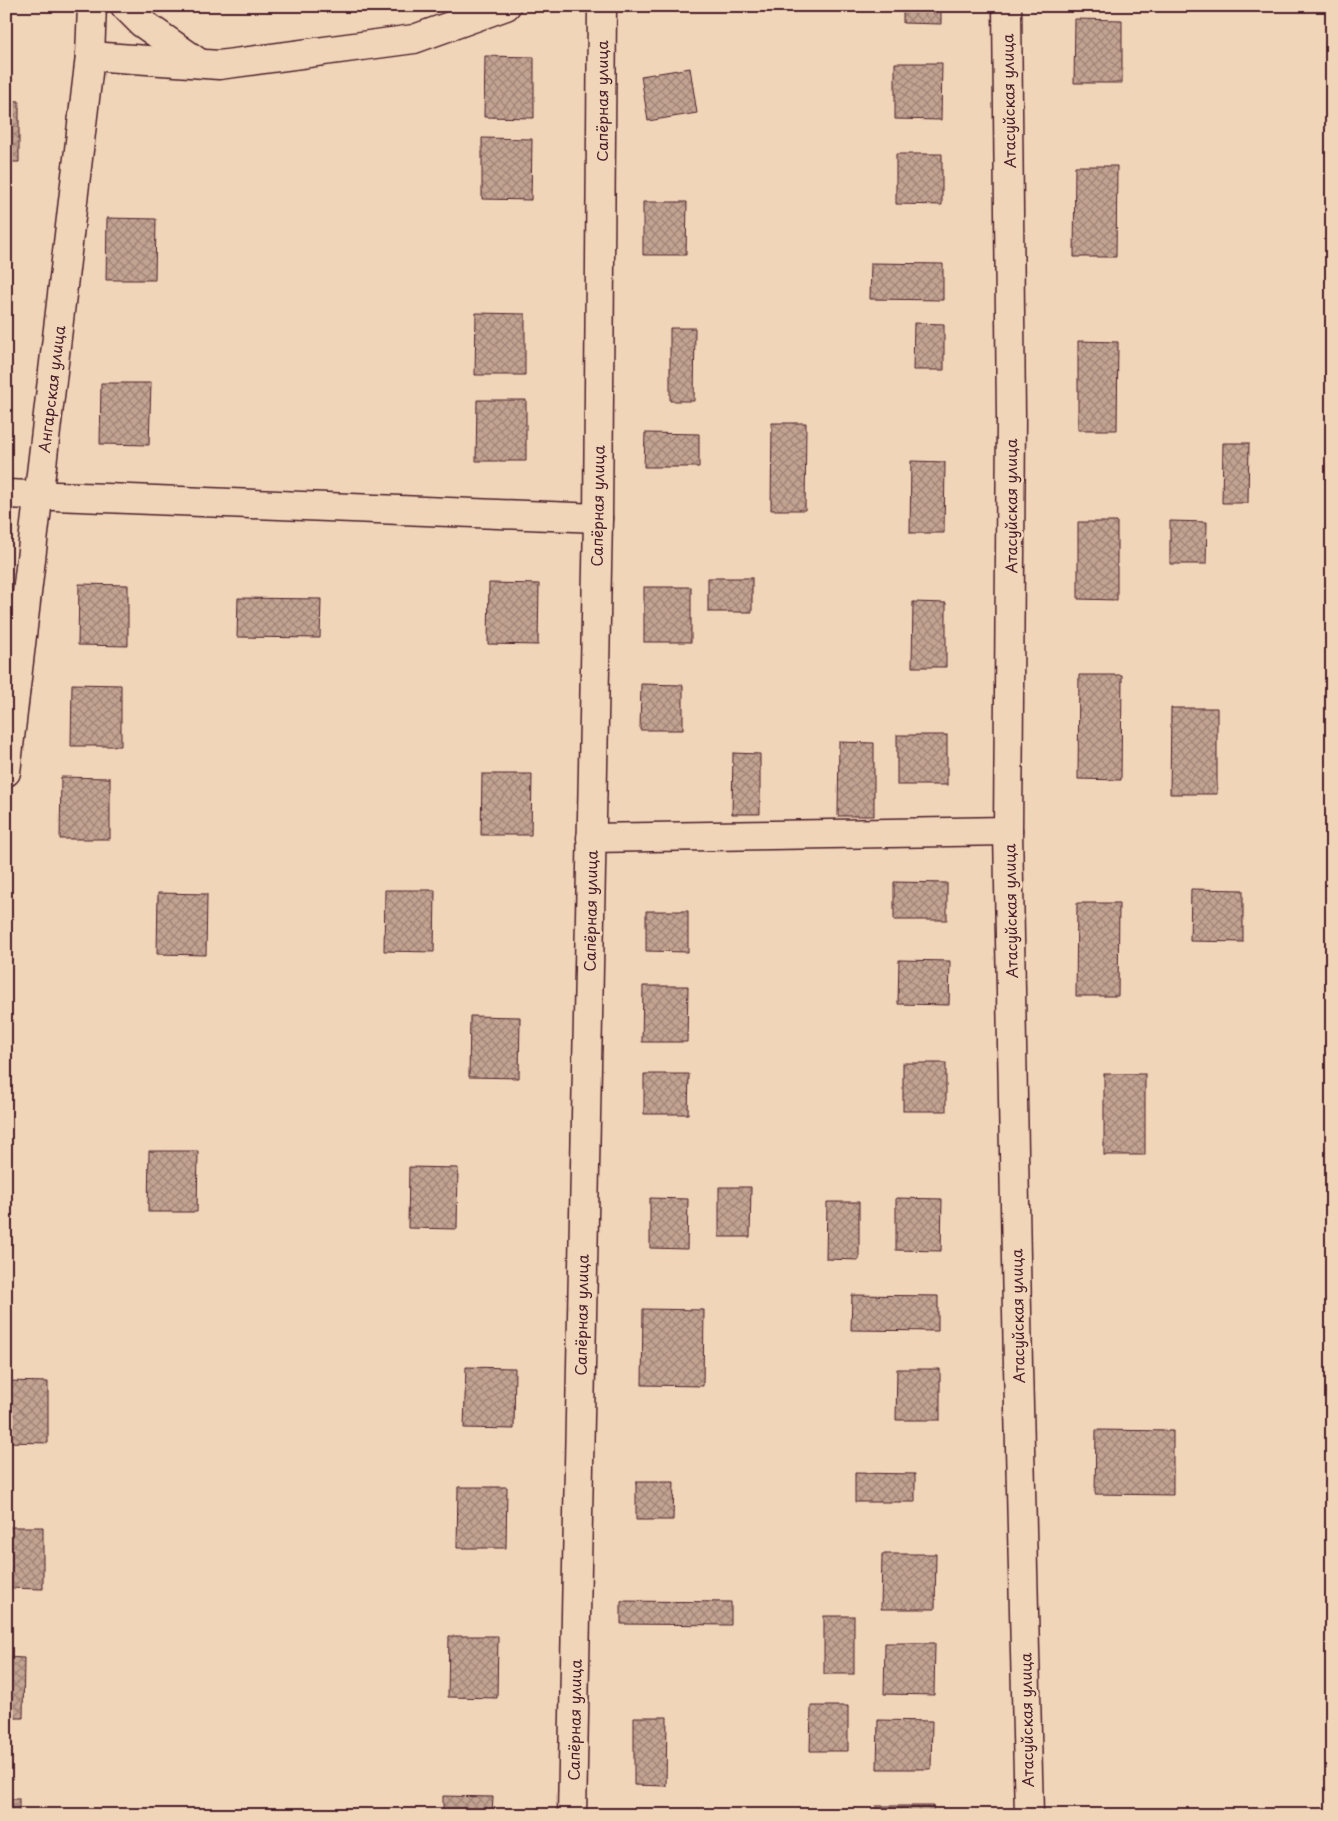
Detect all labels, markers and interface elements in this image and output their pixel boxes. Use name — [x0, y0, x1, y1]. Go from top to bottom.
street label: Атасуйская улица — [995, 33, 1021, 169]
street label: Сапёрная улица — [590, 40, 613, 162]
street label: Ангарская улица — [32, 323, 70, 454]
street label: Атасуйская улица — [999, 438, 1022, 573]
street label: Сапёрная улица — [584, 445, 610, 567]
street label: Атасуйская улица — [997, 843, 1023, 979]
street label: Сапёрная улица — [577, 850, 603, 972]
street label: Атасуйская улица — [1004, 1248, 1030, 1384]
street label: Сапёрная улица — [568, 1254, 594, 1376]
street label: Атасуйская улица — [1013, 1652, 1039, 1788]
street label: Сапёрная улица — [561, 1659, 587, 1781]

